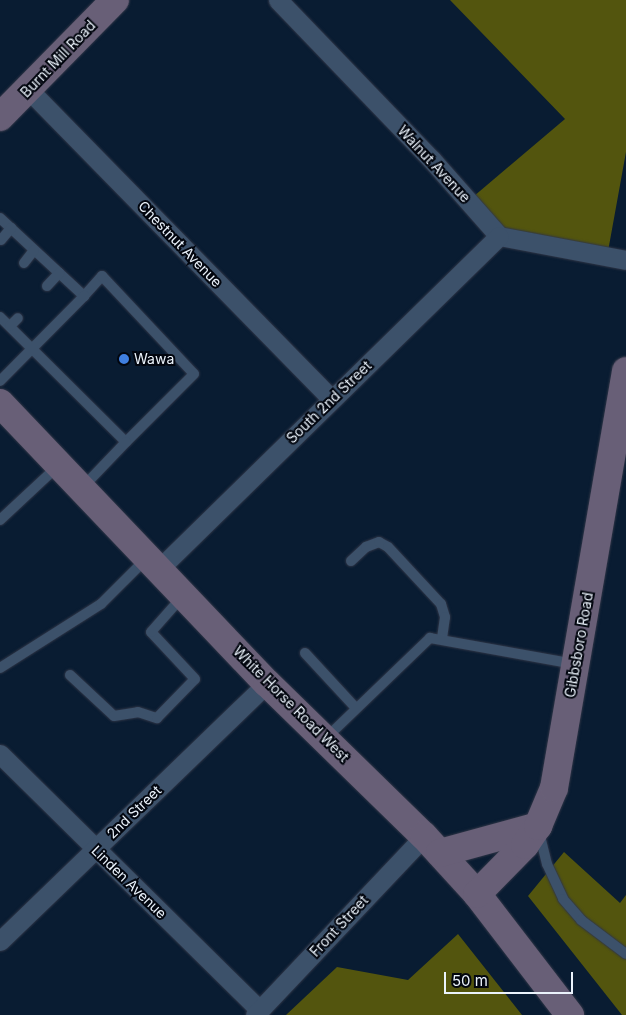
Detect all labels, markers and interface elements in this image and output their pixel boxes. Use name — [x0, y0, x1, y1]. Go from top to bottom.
street label: Burnt Mill Road — [17, 17, 99, 101]
street label: Walnut Avenue — [394, 122, 474, 206]
street label: Chestnut Avenue — [135, 198, 225, 290]
place label: Wawa — [134, 351, 174, 367]
marker: Wawa — [118, 353, 130, 365]
street label: South 2nd Street — [283, 357, 375, 447]
street label: Gibbsboro Road — [561, 591, 597, 699]
street label: White Horse Road West — [230, 643, 352, 765]
street label: 2nd Street — [103, 782, 165, 842]
street label: Linden Avenue — [88, 842, 170, 922]
street label: Front Street — [306, 892, 372, 960]
scale bar — [446, 962, 575, 994]
text: 50 m — [452, 971, 488, 990]

